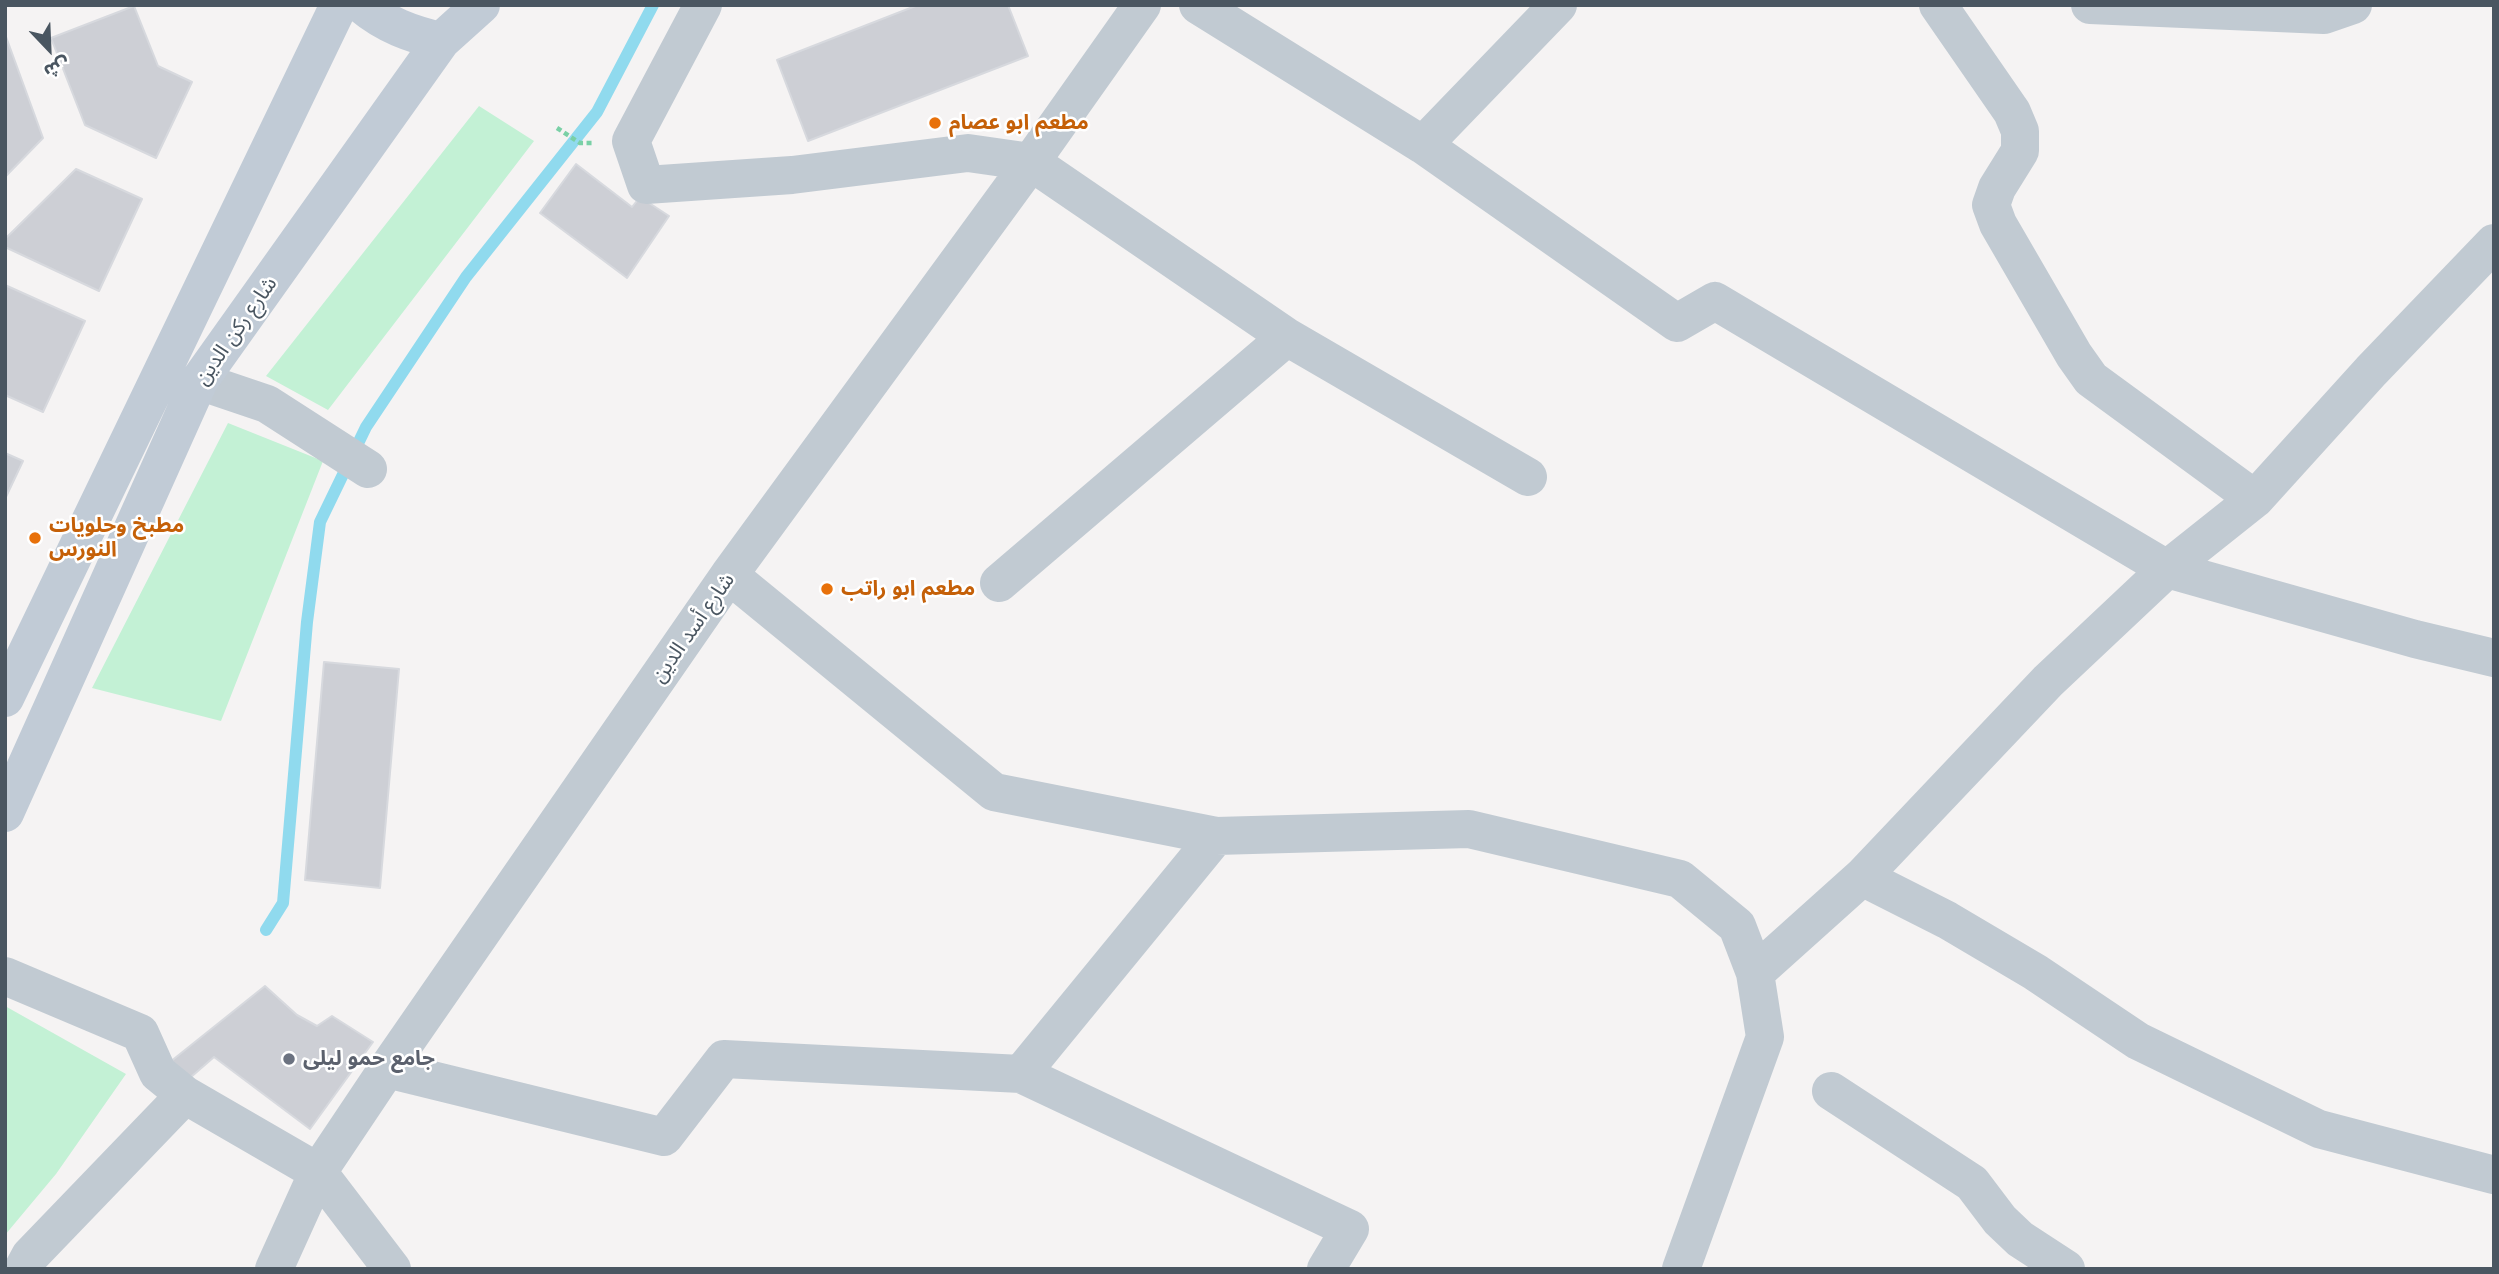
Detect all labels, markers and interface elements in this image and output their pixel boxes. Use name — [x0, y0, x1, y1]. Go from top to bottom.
north arrow — [14, 14, 84, 84]
text: ش — [41, 52, 74, 84]
place label: مطعم ابو عصام — [949, 110, 1089, 136]
marker: مطعم ابو عصام — [927, 115, 943, 131]
street label: شارع ركن الدين — [189, 272, 283, 390]
place label: مطبخ وحلويات النورس — [49, 513, 184, 563]
marker: مطبخ وحلويات النورس — [27, 530, 43, 546]
street label: شارع أسد الدين — [646, 568, 740, 688]
place label: مطعم ابو راتب — [841, 576, 975, 602]
marker: مطعم ابو راتب — [819, 581, 835, 597]
place label: جامع حمو ليلى — [303, 1046, 435, 1072]
marker: جامع حمو ليلى — [281, 1051, 297, 1067]

